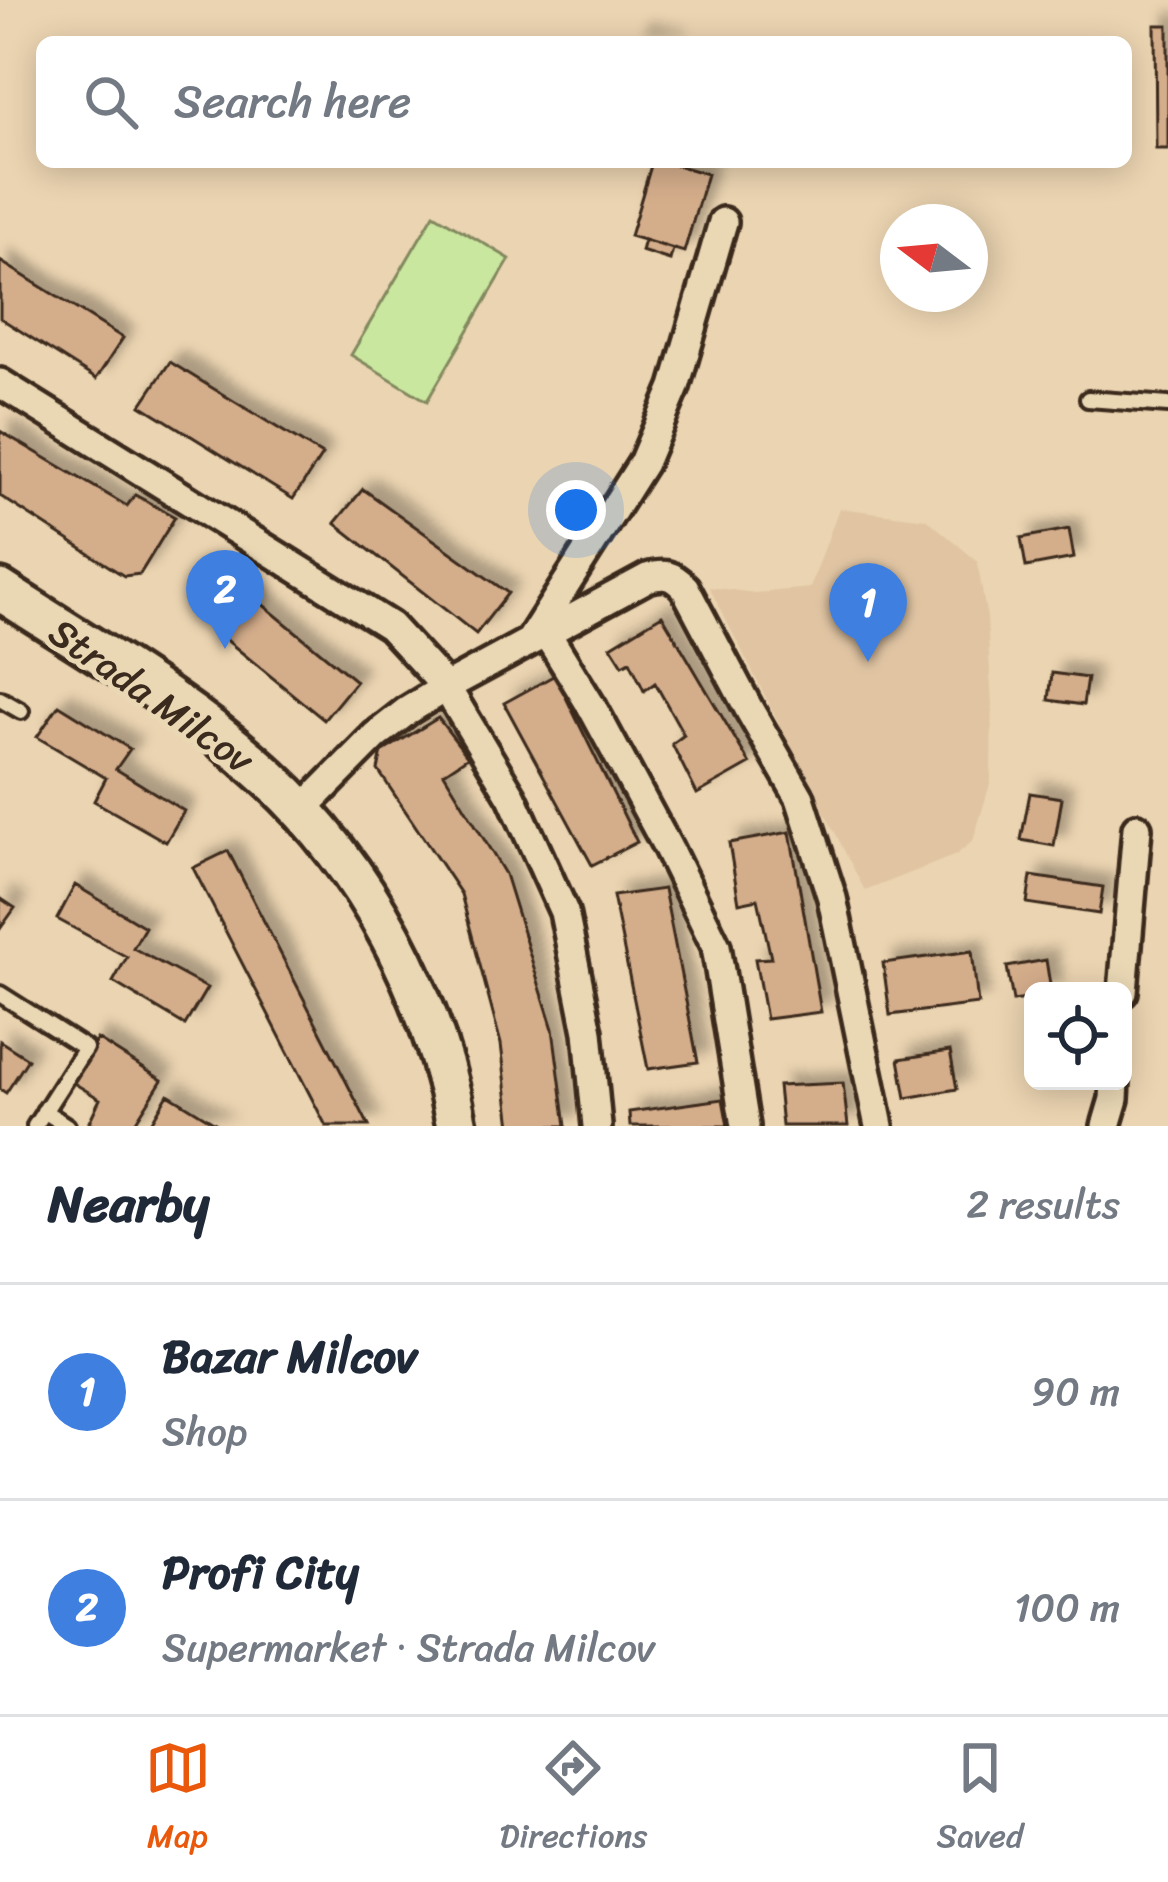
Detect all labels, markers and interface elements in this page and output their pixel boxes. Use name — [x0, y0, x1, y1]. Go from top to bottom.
search box — [36, 36, 1132, 168]
text: Search here — [174, 62, 411, 142]
icon: search — [78, 69, 144, 135]
north arrow — [880, 204, 988, 312]
your location — [546, 480, 606, 540]
pin: 2 — [186, 550, 264, 649]
pin: 1 — [829, 563, 907, 662]
street label: Strada Milcov — [34, 599, 270, 793]
map controls — [1024, 982, 1132, 1090]
button: locate — [1024, 982, 1132, 1090]
text: Nearby — [48, 1159, 209, 1249]
text: 2 results — [966, 1170, 1120, 1239]
text: Bazar Milcov — [162, 1317, 417, 1397]
text: 1 — [79, 1357, 95, 1426]
text: 90 m — [1031, 1357, 1120, 1426]
text: Shop — [162, 1397, 247, 1466]
text: Profi City — [162, 1533, 359, 1613]
text: 2 — [76, 1573, 98, 1642]
text: 100 m — [1014, 1573, 1120, 1642]
text: Supermarket · Strada Milcov — [162, 1613, 655, 1682]
tab: Map — [145, 1735, 211, 1865]
tab: Directions — [500, 1735, 647, 1865]
tab: Saved — [936, 1735, 1023, 1865]

